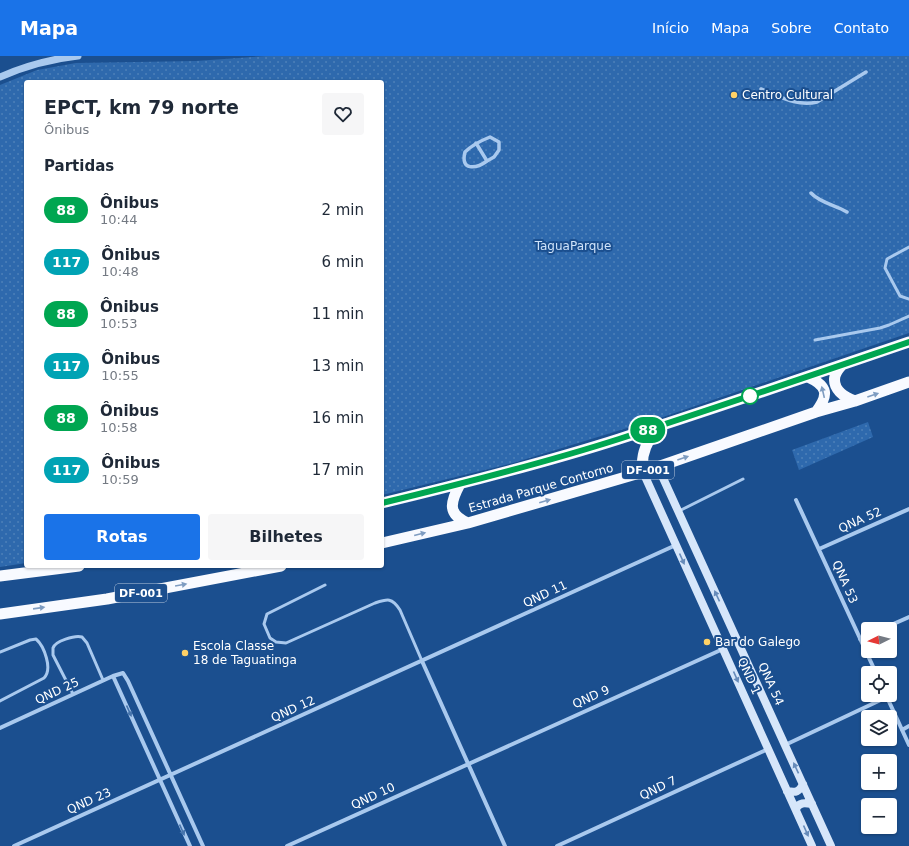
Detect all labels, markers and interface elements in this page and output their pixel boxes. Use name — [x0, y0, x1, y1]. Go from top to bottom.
text: Mapa — [20, 17, 78, 39]
text: Início — [652, 20, 689, 36]
text: Mapa — [711, 20, 749, 36]
text: Sobre — [771, 20, 812, 36]
text: Contato — [834, 20, 889, 36]
place label: Centro Cultural — [742, 88, 833, 102]
marker: Centro Cultural — [729, 90, 739, 100]
button: heart — [322, 93, 364, 135]
text: EPCT, km 79 norte — [44, 96, 239, 118]
text: Ônibus — [44, 122, 89, 137]
text: Partidas — [44, 157, 114, 175]
text: Ônibus — [100, 194, 159, 212]
text: 2 min — [321, 201, 364, 219]
text: 88 — [56, 202, 76, 218]
text: 10:44 — [100, 212, 137, 227]
park label: TaguaParque — [534, 239, 611, 253]
text: Ônibus — [101, 246, 160, 264]
text: 6 min — [321, 253, 364, 271]
text: 117 — [52, 254, 81, 270]
text: 10:48 — [101, 264, 139, 279]
text: Ônibus — [100, 298, 159, 316]
text: 11 min — [312, 305, 364, 323]
text: 88 — [56, 306, 76, 322]
text: 10:53 — [100, 316, 137, 331]
text: Ônibus — [101, 350, 160, 368]
text: 13 min — [312, 357, 364, 375]
text: 117 — [52, 358, 81, 374]
text: 10:55 — [101, 368, 139, 383]
one-way arrow — [820, 385, 826, 398]
unlabelled marker — [741, 387, 759, 405]
one-way arrow — [867, 392, 879, 398]
text: Ônibus — [100, 402, 159, 420]
text: 16 min — [312, 409, 364, 427]
text: 88 — [56, 410, 76, 426]
line badge: 88 — [630, 417, 666, 443]
text: 10:58 — [100, 420, 137, 435]
text: 88 — [638, 422, 658, 438]
text: Ônibus — [101, 454, 160, 472]
one-way arrow — [677, 455, 689, 461]
text: 17 min — [312, 461, 364, 479]
street label: Estrada Parque Contorno — [467, 461, 615, 515]
road number: DF-001 — [622, 461, 674, 479]
text: 117 — [52, 462, 81, 478]
text: 10:59 — [101, 472, 139, 487]
one-way arrow — [540, 498, 552, 504]
street label: QNA 52 — [836, 504, 884, 536]
button: Rotas — [44, 514, 200, 560]
button: Bilhetes — [208, 514, 364, 560]
one-way arrow — [414, 531, 426, 537]
one-way arrow — [679, 553, 685, 564]
street label: QNA 53 — [829, 558, 861, 606]
street label: QND 11 — [521, 578, 569, 610]
one-way arrow — [175, 582, 187, 588]
road number: DF-001 — [115, 584, 167, 602]
one-way arrow — [714, 590, 720, 601]
one-way arrow — [33, 605, 45, 611]
north arrow — [861, 622, 897, 658]
map controls — [861, 622, 897, 834]
place label: Bar do Galego — [715, 635, 800, 649]
marker: Bar do Galego — [702, 637, 712, 647]
place label: Escola Classe 18 de Taguatinga — [193, 639, 297, 667]
marker: Escola Classe 18 de Taguatinga — [180, 648, 190, 658]
street label: QND 1 — [735, 655, 763, 697]
street label: QNA 54 — [755, 660, 787, 708]
button: locate — [861, 666, 897, 702]
one-way arrow — [733, 671, 739, 683]
street label: QND 25 — [33, 675, 81, 707]
street label: QND 9 — [570, 683, 612, 711]
street label: QND 12 — [269, 693, 317, 725]
one-way arrow — [126, 706, 132, 717]
button: layers — [861, 710, 897, 746]
button: + — [861, 754, 897, 790]
one-way arrow — [793, 762, 799, 774]
street label: QND 7 — [637, 773, 679, 803]
street label: QND 10 — [349, 780, 397, 812]
street label: QND 23 — [65, 785, 113, 817]
button: − — [861, 798, 897, 834]
one-way arrow — [179, 824, 185, 836]
one-way arrow — [803, 826, 809, 838]

